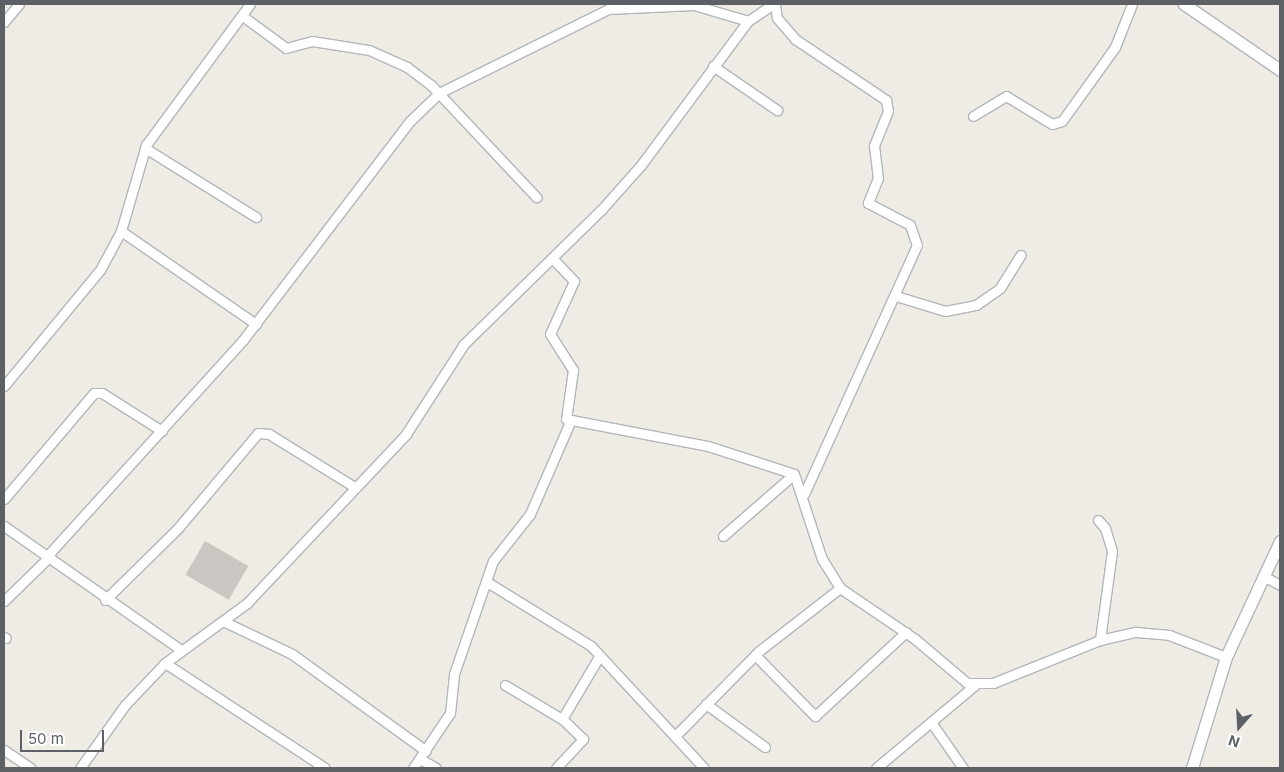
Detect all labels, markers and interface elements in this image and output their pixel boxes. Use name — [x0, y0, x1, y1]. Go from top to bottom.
north arrow — [1214, 702, 1264, 752]
scale bar — [22, 720, 106, 752]
text: 50 m — [28, 729, 64, 748]
text: N — [1226, 732, 1242, 751]

